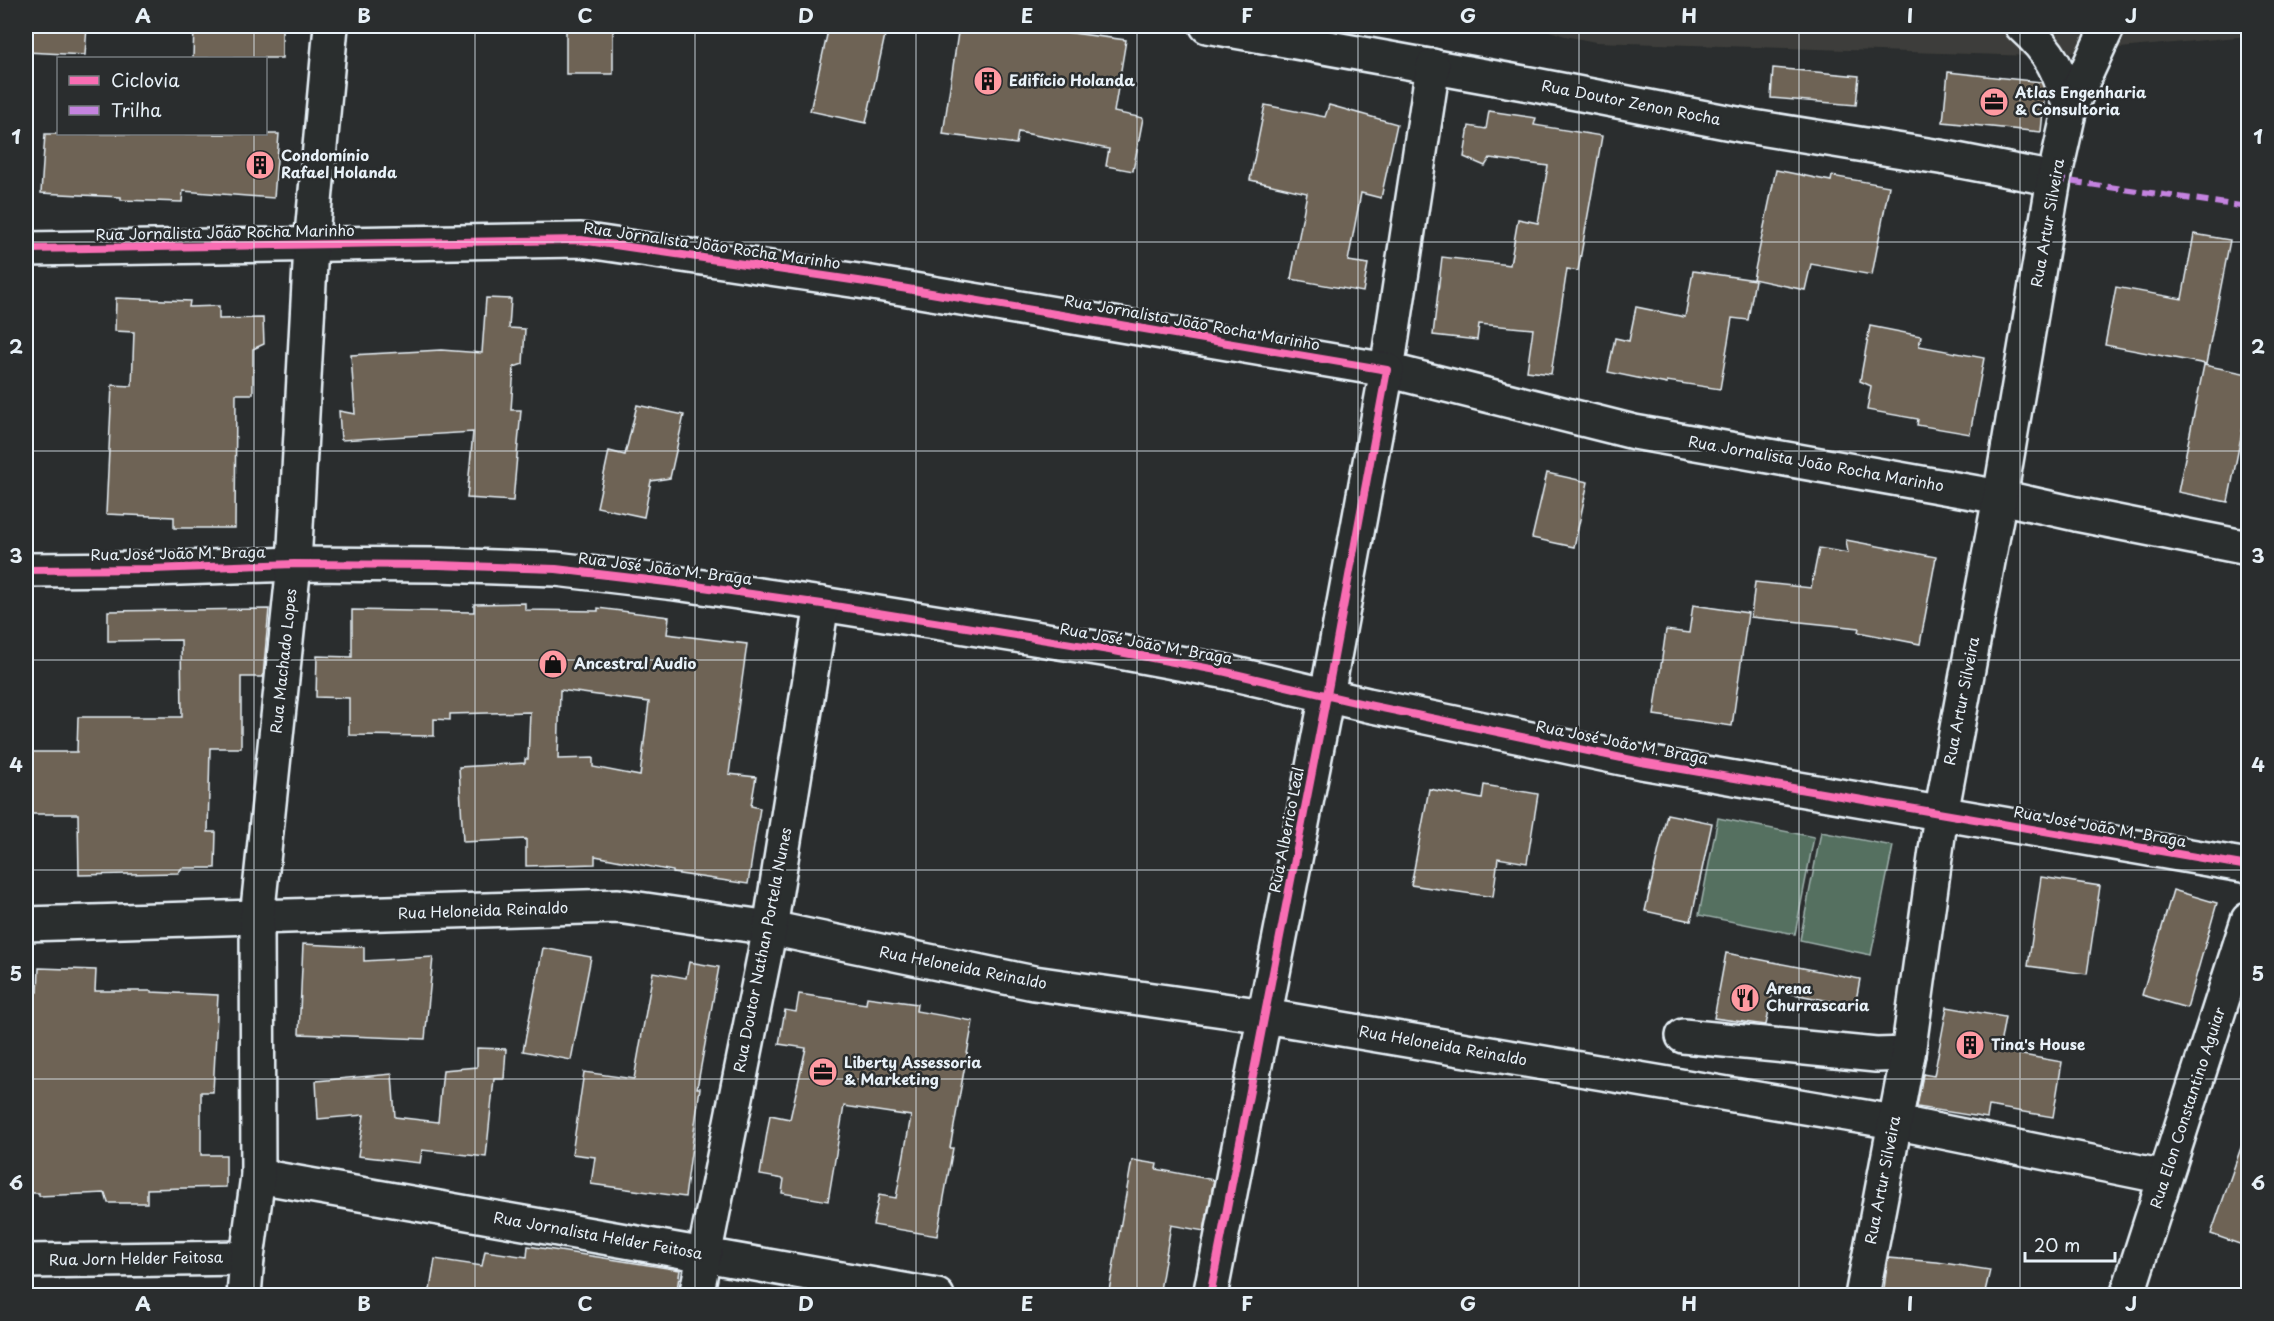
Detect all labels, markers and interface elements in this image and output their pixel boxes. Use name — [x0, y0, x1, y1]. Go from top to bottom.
text: A — [135, 0, 151, 30]
text: B — [357, 0, 371, 30]
text: C — [577, 0, 593, 30]
text: D — [798, 0, 814, 30]
text: E — [1021, 0, 1033, 30]
text: F — [1241, 0, 1253, 30]
text: G — [1460, 0, 1476, 30]
text: H — [1681, 0, 1697, 30]
text: I — [1907, 0, 1913, 30]
text: J — [2125, 0, 2137, 30]
legend — [57, 57, 267, 135]
building icon: Edifício Holanda — [972, 65, 1004, 97]
text: Ciclovia — [111, 66, 180, 93]
place label: Edifício Holanda — [1009, 68, 1135, 91]
street label: Rua Doutor Zenon Rocha — [1540, 73, 1723, 130]
place label: Atlas Engenharia & Consultoria — [2014, 80, 2147, 120]
office icon: Atlas Engenharia & Consultoria — [1978, 86, 2010, 118]
text: Trilha — [111, 96, 162, 123]
text: 1 — [11, 121, 21, 151]
text: 1 — [2253, 121, 2263, 151]
place label: Condomínio Rafael Holanda — [281, 143, 398, 183]
building icon: Condomínio Rafael Holanda — [244, 149, 276, 181]
street label: Rua Artur Silveira — [2024, 156, 2069, 289]
street label: Rua Jornalista João Rocha Marinho — [582, 215, 842, 274]
street label: Rua Jornalista João Rocha Marinho — [95, 218, 355, 245]
street label: Rua Jornalista João Rocha Marinho — [1063, 288, 1322, 355]
text: 2 — [9, 331, 23, 361]
text: 2 — [2251, 331, 2265, 361]
street label: Rua Jornalista João Rocha Marinho — [1687, 429, 1946, 496]
street label: Rua José João M. Braga — [90, 539, 266, 566]
text: 3 — [9, 540, 23, 570]
text: 3 — [2251, 540, 2265, 570]
street label: Rua José João M. Braga — [577, 545, 754, 590]
street label: Rua Machado Lopes — [263, 587, 302, 734]
street label: Rua José João M. Braga — [1058, 616, 1235, 669]
street label: Rua Artur Silveira — [1937, 634, 1984, 767]
shop icon: Ancestral Audio — [537, 648, 569, 680]
place label: Ancestral Audio — [574, 651, 696, 674]
street label: Rua José João M. Braga — [1534, 714, 1711, 770]
text: 4 — [9, 749, 23, 779]
text: 4 — [2251, 749, 2265, 779]
street label: Rua Alberico Leal — [1262, 765, 1309, 895]
street label: Rua José João M. Braga — [2012, 799, 2189, 852]
street label: Rua Doutor Nathan Portela Nunes — [726, 825, 797, 1074]
street label: Rua Heloneida Reinaldo — [397, 895, 568, 924]
street label: Rua Heloneida Reinaldo — [877, 939, 1049, 994]
text: 5 — [10, 958, 22, 988]
text: 5 — [2252, 958, 2264, 988]
place label: Arena Churrascaria — [1765, 976, 1870, 1016]
restaurant icon: Arena Churrascaria — [1729, 982, 1761, 1014]
street label: Rua Elon Constantino Aguiar — [2143, 1004, 2230, 1211]
street label: Rua Heloneida Reinaldo — [1357, 1018, 1529, 1071]
building icon: Tina's House — [1954, 1029, 1986, 1061]
place label: Tina's House — [1991, 1032, 2085, 1055]
place label: Liberty Assessoria & Marketing — [844, 1050, 982, 1090]
office icon: Liberty Assessoria & Marketing — [807, 1056, 839, 1088]
street label: Rua Artur Silveira — [1858, 1113, 1905, 1246]
text: 6 — [9, 1167, 23, 1197]
text: 6 — [2251, 1167, 2265, 1197]
street label: Rua Jornalista Helder Feitosa — [492, 1205, 705, 1264]
scale bar — [2025, 1225, 2115, 1263]
text: 20 m — [2034, 1231, 2080, 1258]
street label: Rua Jorn Helder Feitosa — [49, 1244, 224, 1271]
text: A — [135, 1288, 151, 1318]
text: B — [357, 1288, 371, 1318]
text: C — [577, 1288, 593, 1318]
text: D — [798, 1288, 814, 1318]
text: E — [1021, 1288, 1033, 1318]
text: F — [1241, 1288, 1253, 1318]
text: G — [1460, 1288, 1476, 1318]
text: H — [1681, 1288, 1697, 1318]
text: I — [1907, 1288, 1913, 1318]
text: J — [2125, 1288, 2137, 1318]

